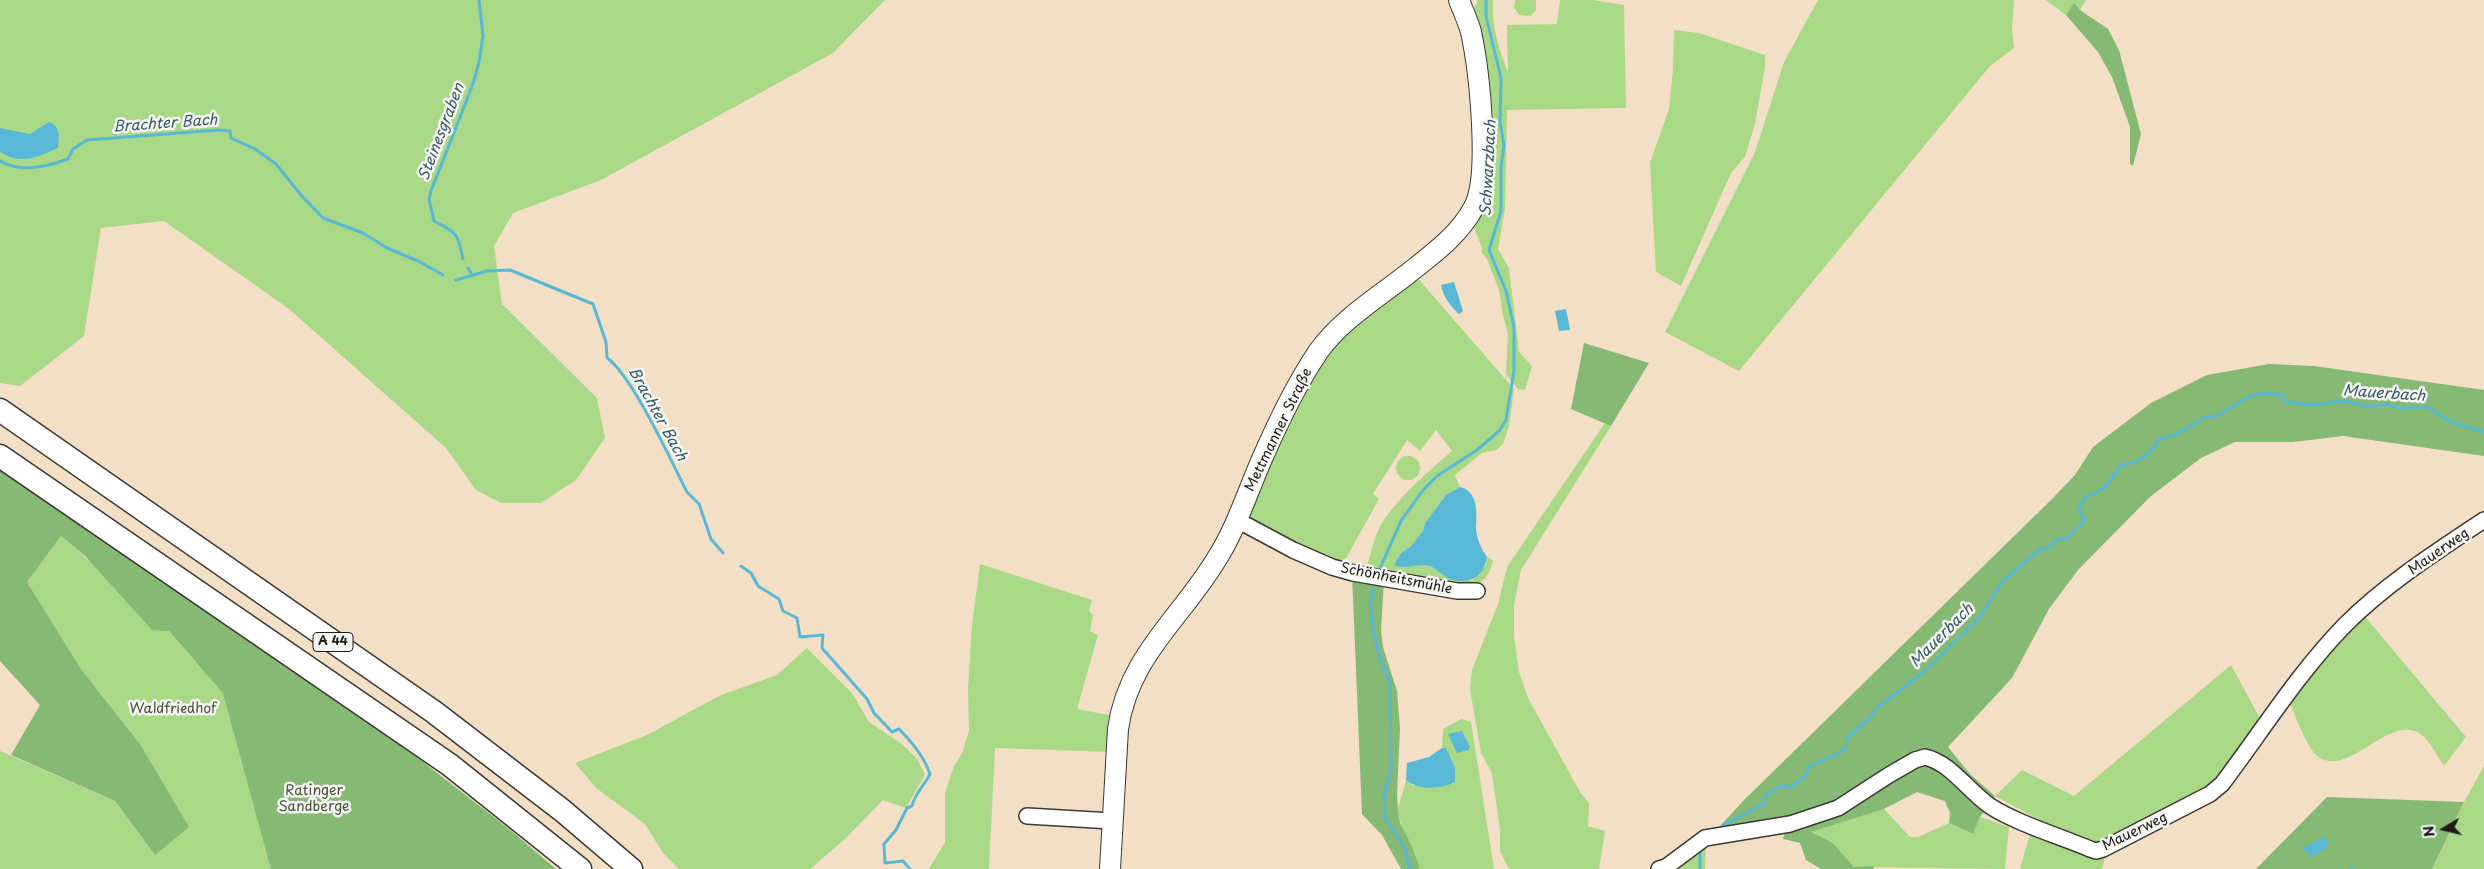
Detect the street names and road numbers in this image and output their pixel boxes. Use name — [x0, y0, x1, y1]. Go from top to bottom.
street label: Mettmanner Straße — [1242, 366, 1316, 494]
street label: Mauerweg — [2405, 525, 2473, 579]
street label: Schönheitsmühle — [1339, 560, 1453, 598]
road number: A 44 — [313, 632, 353, 652]
street label: Mauerweg — [2100, 809, 2170, 855]

